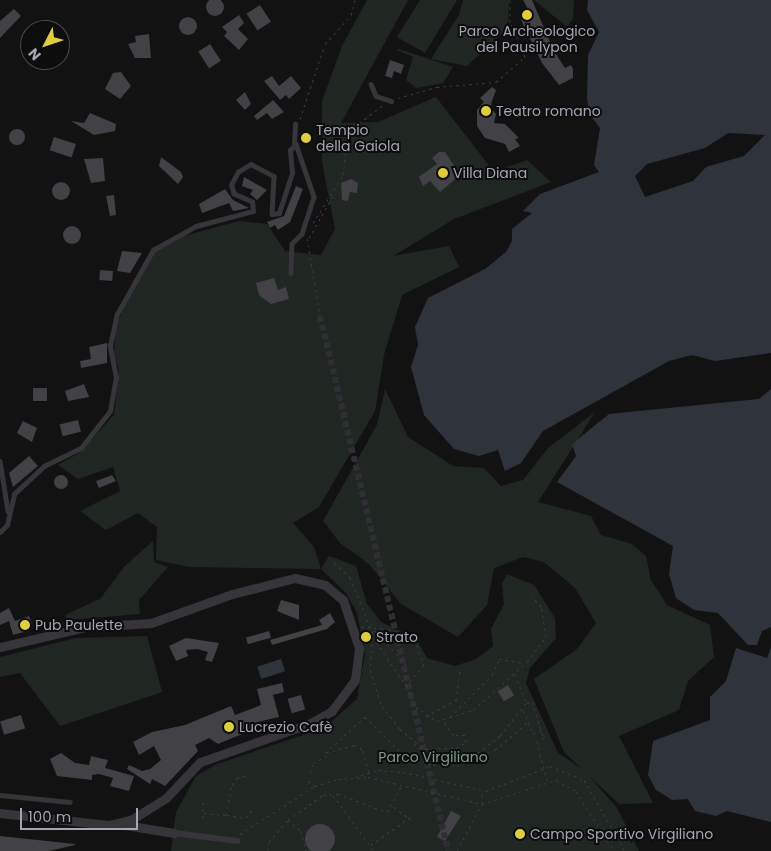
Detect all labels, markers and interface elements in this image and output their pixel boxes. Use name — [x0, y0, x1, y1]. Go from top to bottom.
marker: Parco Archeologico del Pausilypon — [521, 9, 533, 21]
north arrow — [20, 20, 70, 70]
place label: Parco Archeologico del Pausilypon — [459, 23, 595, 56]
text: N — [23, 44, 45, 65]
place label: Teatro romano — [496, 103, 601, 119]
marker: Teatro romano — [480, 105, 492, 117]
place label: Tempio della Gaiola — [316, 122, 400, 154]
marker: Tempio della Gaiola — [300, 132, 312, 144]
place label: Villa Diana — [453, 165, 527, 181]
marker: Villa Diana — [437, 167, 449, 179]
place label: Pub Paulette — [35, 617, 123, 633]
marker: Pub Paulette — [19, 619, 31, 631]
place label: Strato — [376, 629, 418, 645]
marker: Strato — [360, 631, 372, 643]
place label: Lucrezio Cafè — [239, 719, 332, 735]
marker: Lucrezio Cafè — [223, 721, 235, 733]
park label: Parco Virgiliano — [378, 749, 488, 765]
scale bar — [22, 798, 140, 830]
text: 100 m — [28, 806, 71, 827]
place label: Campo Sportivo Virgiliano — [530, 826, 713, 842]
marker: Campo Sportivo Virgiliano — [514, 828, 526, 840]

